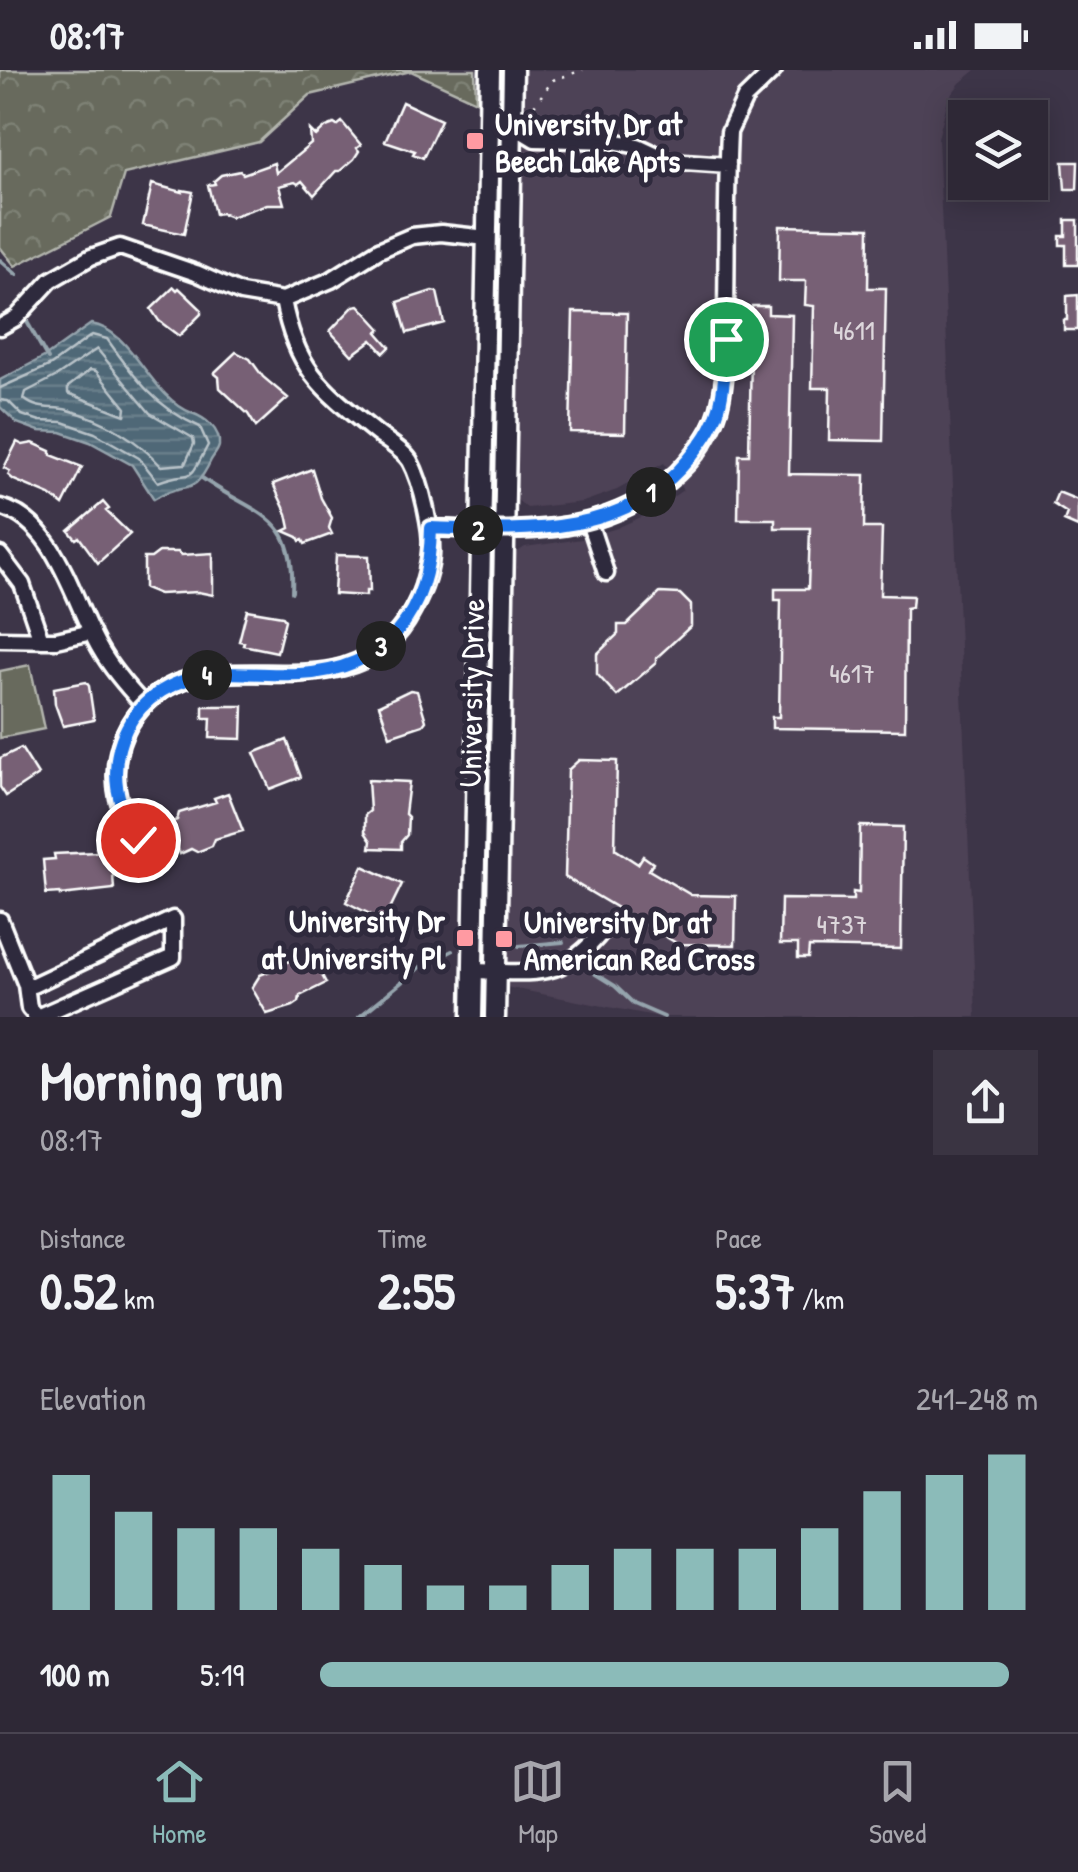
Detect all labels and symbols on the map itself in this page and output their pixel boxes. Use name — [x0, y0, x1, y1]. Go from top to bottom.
place label: University Dr at Beech Lake Apts — [495, 102, 683, 183]
marker: University Dr at Beech Lake Apts — [464, 130, 486, 152]
pin — [684, 297, 769, 382]
house number: 4611 — [833, 311, 875, 349]
pin: 1 — [626, 467, 676, 517]
pin: 2 — [453, 505, 503, 555]
street label: University Drive — [448, 598, 494, 788]
pin: 3 — [356, 621, 406, 671]
pin: 4 — [182, 650, 232, 700]
house number: 4617 — [829, 654, 875, 692]
pin — [96, 798, 181, 883]
place label: University Dr at University Pl — [262, 899, 446, 980]
place label: University Dr at American Red Cross — [524, 900, 755, 980]
house number: 4737 — [817, 905, 867, 943]
marker: University Dr at University Pl — [454, 927, 476, 949]
marker: University Dr at American Red Cross — [493, 928, 515, 950]

